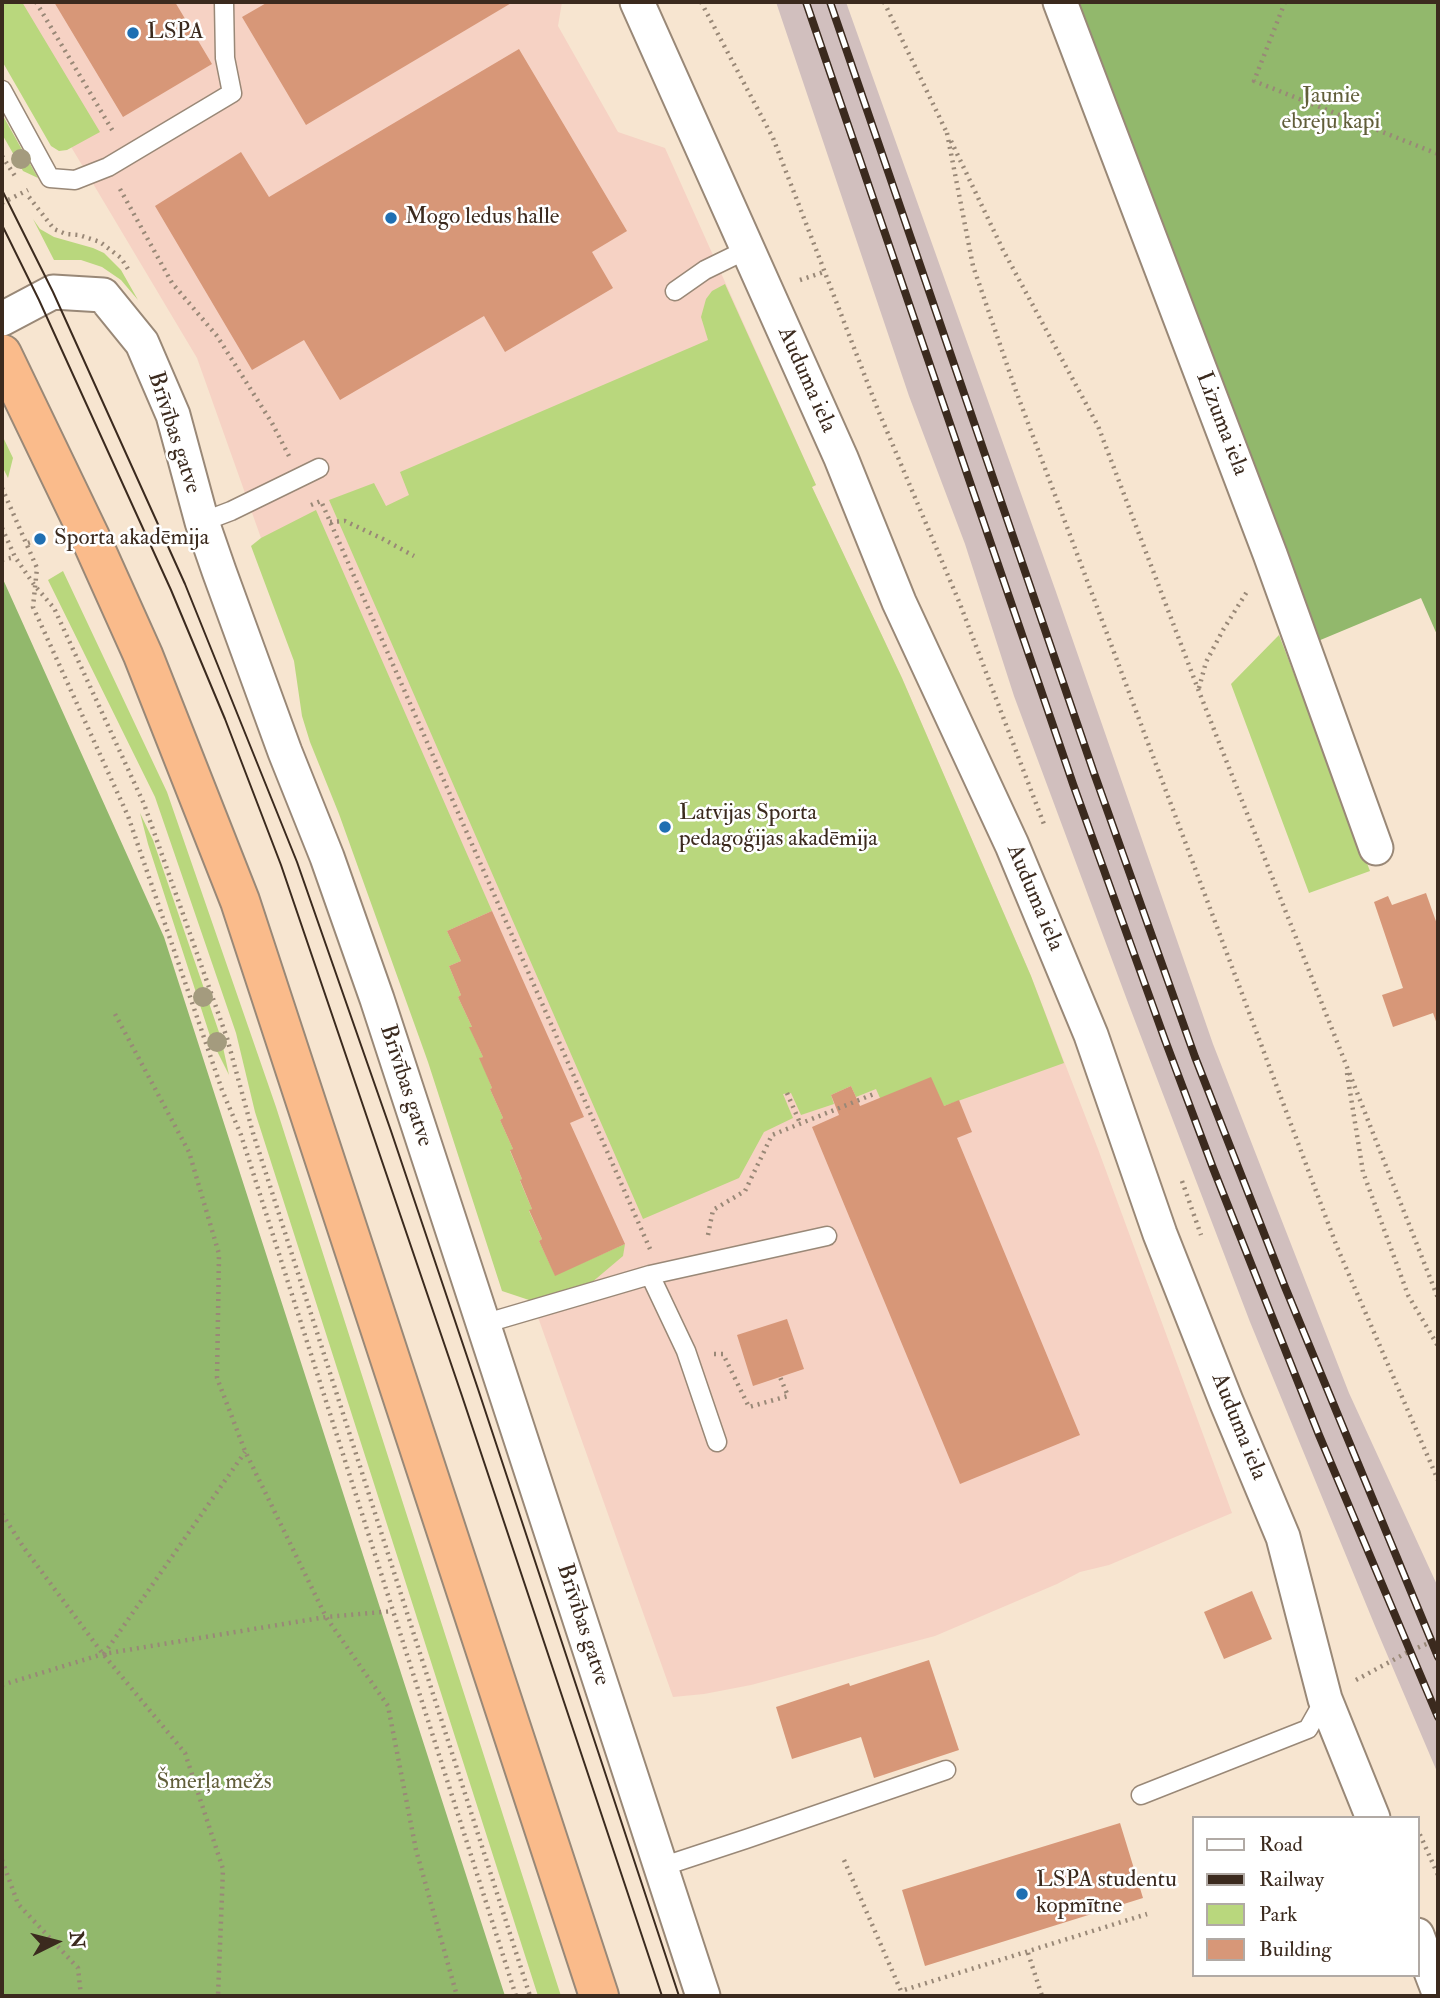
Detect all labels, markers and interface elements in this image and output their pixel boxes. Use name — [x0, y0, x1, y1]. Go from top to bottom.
place label: LSPA — [147, 19, 204, 47]
marker: LSPA — [125, 25, 141, 41]
park label: Jaunie ebreju kapi — [1282, 83, 1380, 137]
place label: Mogo ledus halle — [405, 204, 559, 232]
marker: Mogo ledus halle — [383, 210, 399, 226]
street label: Auduma iela — [770, 323, 842, 437]
street label: Lizuma iela — [1189, 368, 1253, 480]
street label: Brīvības gatve — [140, 369, 206, 497]
place label: Sporta akadēmija — [54, 525, 209, 553]
marker: Sporta akadēmija — [32, 531, 48, 547]
place label: Latvijas Sporta pedagoģijas akadēmija — [679, 800, 878, 854]
marker: Latvijas Sporta pedagoģijas akadēmija — [657, 819, 673, 835]
street label: Auduma iela — [999, 841, 1069, 955]
street label: Brīvības gatve — [372, 1022, 438, 1150]
street label: Auduma iela — [1204, 1370, 1272, 1484]
street label: Brīvības gatve — [549, 1561, 615, 1689]
park label: Šmerļa mežs — [156, 1769, 272, 1797]
legend — [1192, 1816, 1419, 1977]
text: Road — [1259, 1831, 1303, 1858]
text: Railway — [1259, 1866, 1324, 1893]
place label: LSPA studentu kopmītne — [1036, 1867, 1177, 1921]
marker: LSPA studentu kopmītne — [1014, 1886, 1030, 1902]
text: Park — [1259, 1901, 1297, 1928]
north arrow — [21, 1907, 91, 1977]
text: N — [64, 1930, 90, 1950]
text: Building — [1259, 1936, 1332, 1963]

